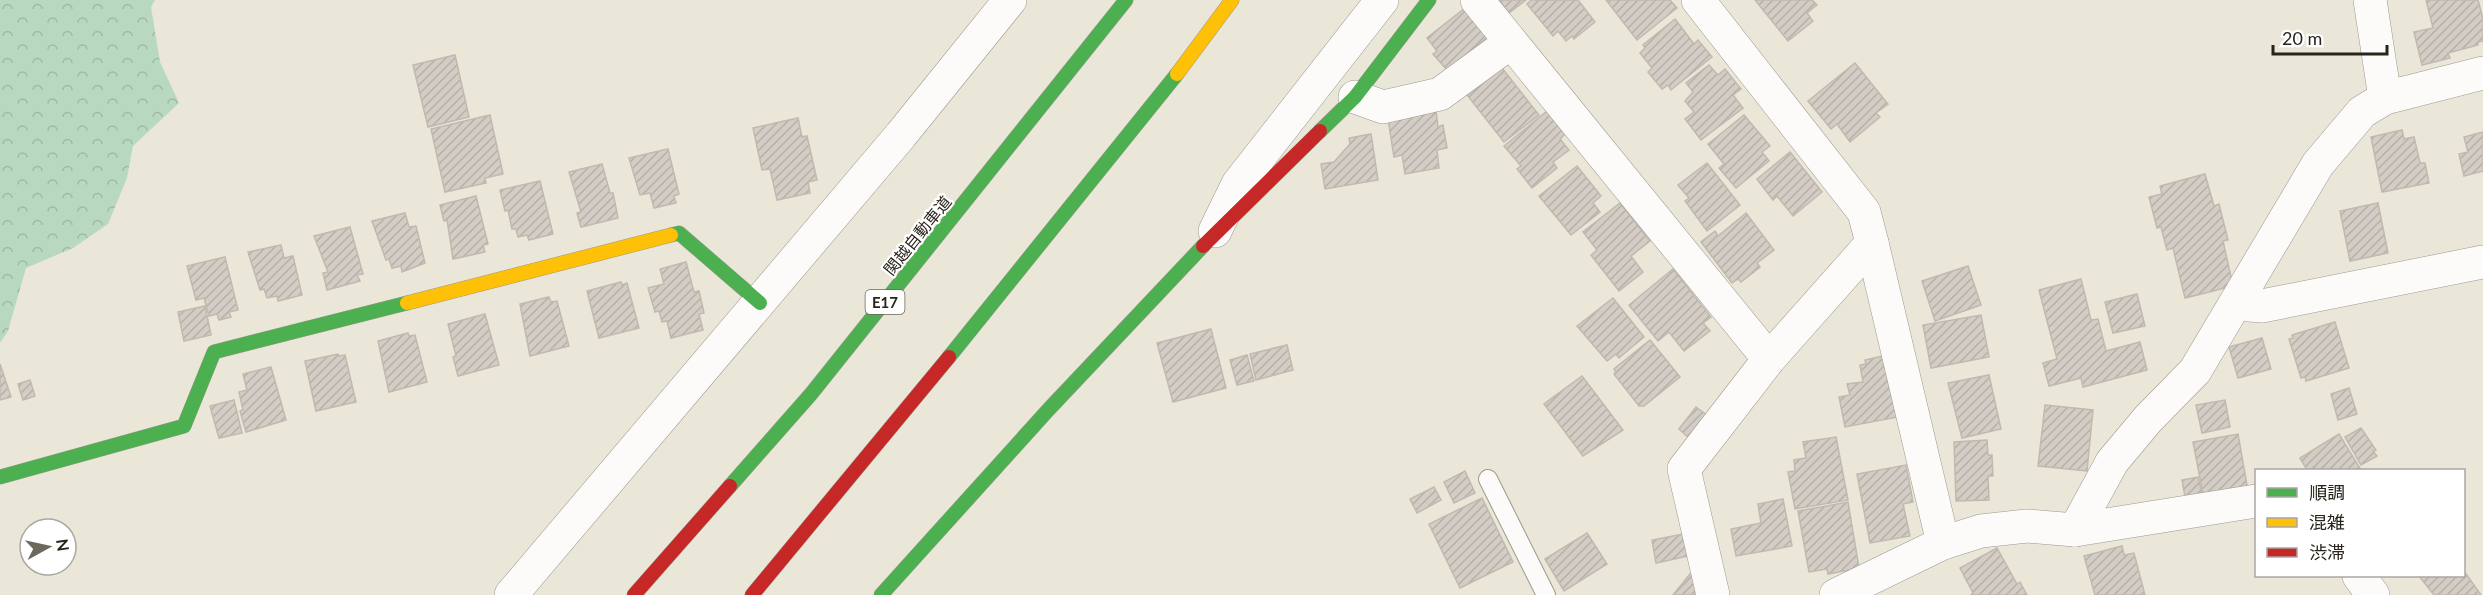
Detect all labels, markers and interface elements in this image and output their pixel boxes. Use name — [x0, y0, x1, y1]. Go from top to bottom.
scale bar — [2273, 18, 2387, 56]
text: 20 m — [2282, 27, 2322, 49]
street label: 関越自動車道 — [879, 192, 955, 278]
road number: E17 — [866, 290, 904, 314]
legend — [2255, 469, 2465, 577]
text: 順調 — [2309, 481, 2345, 503]
text: 混雑 — [2309, 511, 2345, 533]
north arrow — [18, 517, 78, 577]
text: N — [53, 537, 74, 552]
text: 渋滞 — [2309, 541, 2345, 563]

